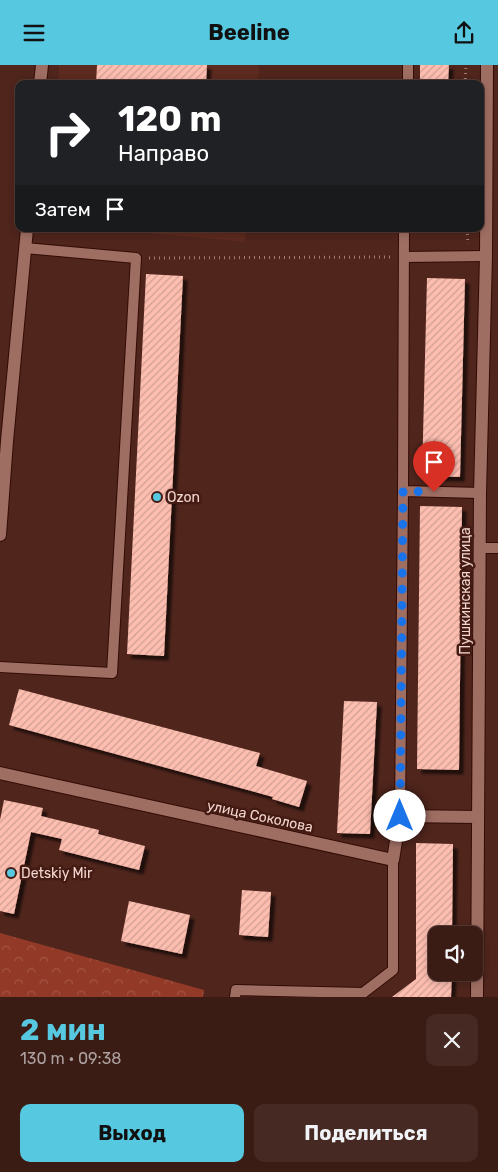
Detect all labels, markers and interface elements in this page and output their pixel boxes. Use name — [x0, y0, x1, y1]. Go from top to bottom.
icon: menu — [20, 19, 48, 47]
text: Beeline — [208, 19, 290, 46]
icon: share — [450, 19, 478, 47]
text: 120 m — [118, 98, 221, 140]
icon: right — [35, 100, 100, 165]
text: Направо — [118, 140, 209, 167]
icon: arrive — [101, 195, 129, 223]
text: Затем — [35, 198, 91, 221]
pin — [413, 441, 455, 492]
icon: arrive — [420, 448, 448, 476]
place label: Ozon — [167, 489, 200, 506]
marker: Ozon — [151, 491, 163, 503]
street label: Пушкинская улица — [457, 527, 474, 655]
position arrow — [373, 789, 425, 841]
street label: улица Соколова — [205, 797, 314, 836]
place label: Detskiy Mir — [21, 865, 93, 882]
marker: Detskiy Mir — [5, 867, 17, 879]
map controls — [428, 926, 483, 981]
button: sound — [428, 926, 483, 981]
text: 2 мин — [20, 1012, 106, 1048]
button: close — [426, 1014, 478, 1066]
text: 130 m · 09:38 — [20, 1049, 121, 1068]
button: Выход — [20, 1104, 244, 1162]
button: Поделиться — [254, 1104, 478, 1162]

